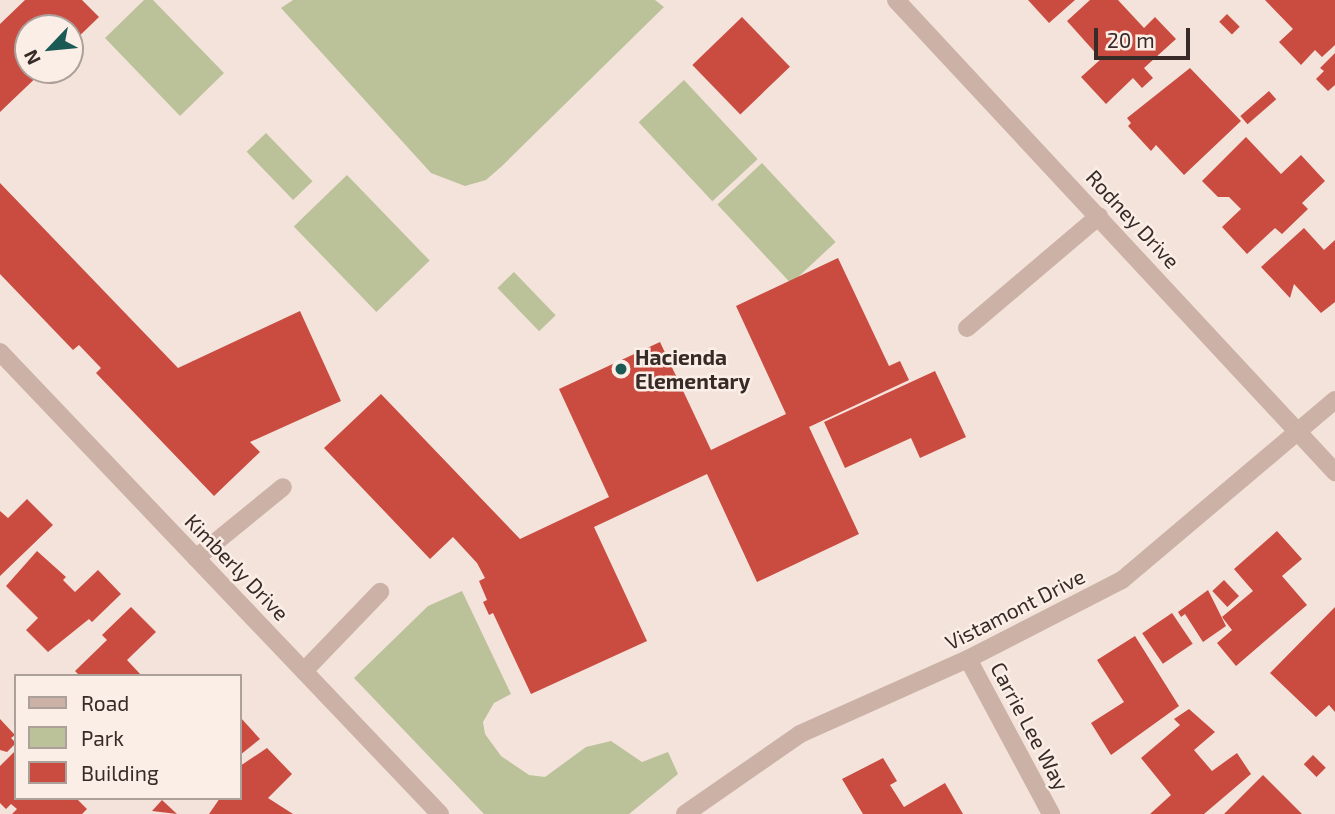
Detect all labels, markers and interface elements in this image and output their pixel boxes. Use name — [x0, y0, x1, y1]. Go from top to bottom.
north arrow — [14, 14, 84, 84]
scale bar — [1097, 14, 1193, 58]
text: 20 m — [1107, 27, 1155, 52]
text: N — [18, 46, 45, 69]
street label: Rodney Drive — [1081, 164, 1185, 274]
place label: Hacienda Elementary — [635, 344, 750, 394]
marker: Hacienda Elementary — [613, 361, 629, 377]
street label: Kimberly Drive — [180, 508, 294, 626]
street label: Vistamont Drive — [941, 563, 1089, 655]
street label: Carrie Lee Way — [986, 657, 1074, 795]
legend — [14, 674, 242, 800]
text: Road — [81, 690, 129, 715]
text: Park — [81, 725, 124, 750]
text: Building — [81, 760, 159, 785]

